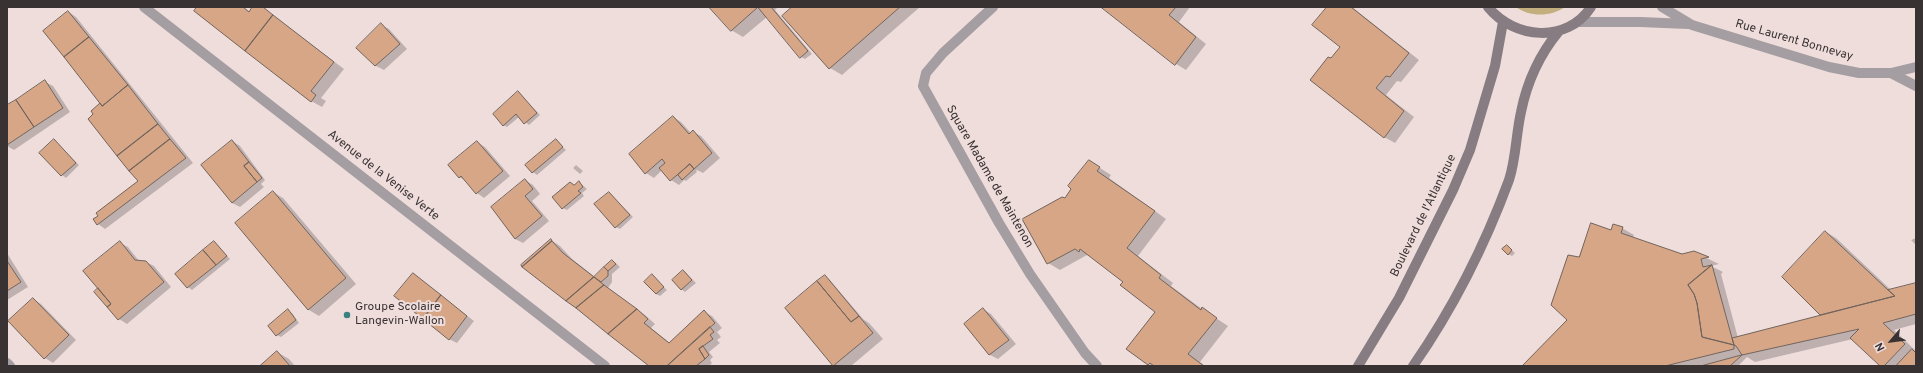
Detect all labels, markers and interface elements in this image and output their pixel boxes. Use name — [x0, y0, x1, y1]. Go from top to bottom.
street label: Rue Laurent Bonnevay — [1734, 17, 1854, 65]
street label: Square Madame de Maintenon — [942, 103, 1036, 251]
street label: Avenue de la Venise Verte — [324, 128, 442, 224]
street label: Boulevard de l'Atlantique — [1388, 152, 1460, 280]
place label: Groupe Scolaire Langevin-Wallon — [355, 301, 444, 329]
marker: Groupe Scolaire Langevin-Wallon — [342, 310, 352, 320]
north arrow — [1871, 321, 1911, 361]
text: N — [1872, 340, 1888, 353]

